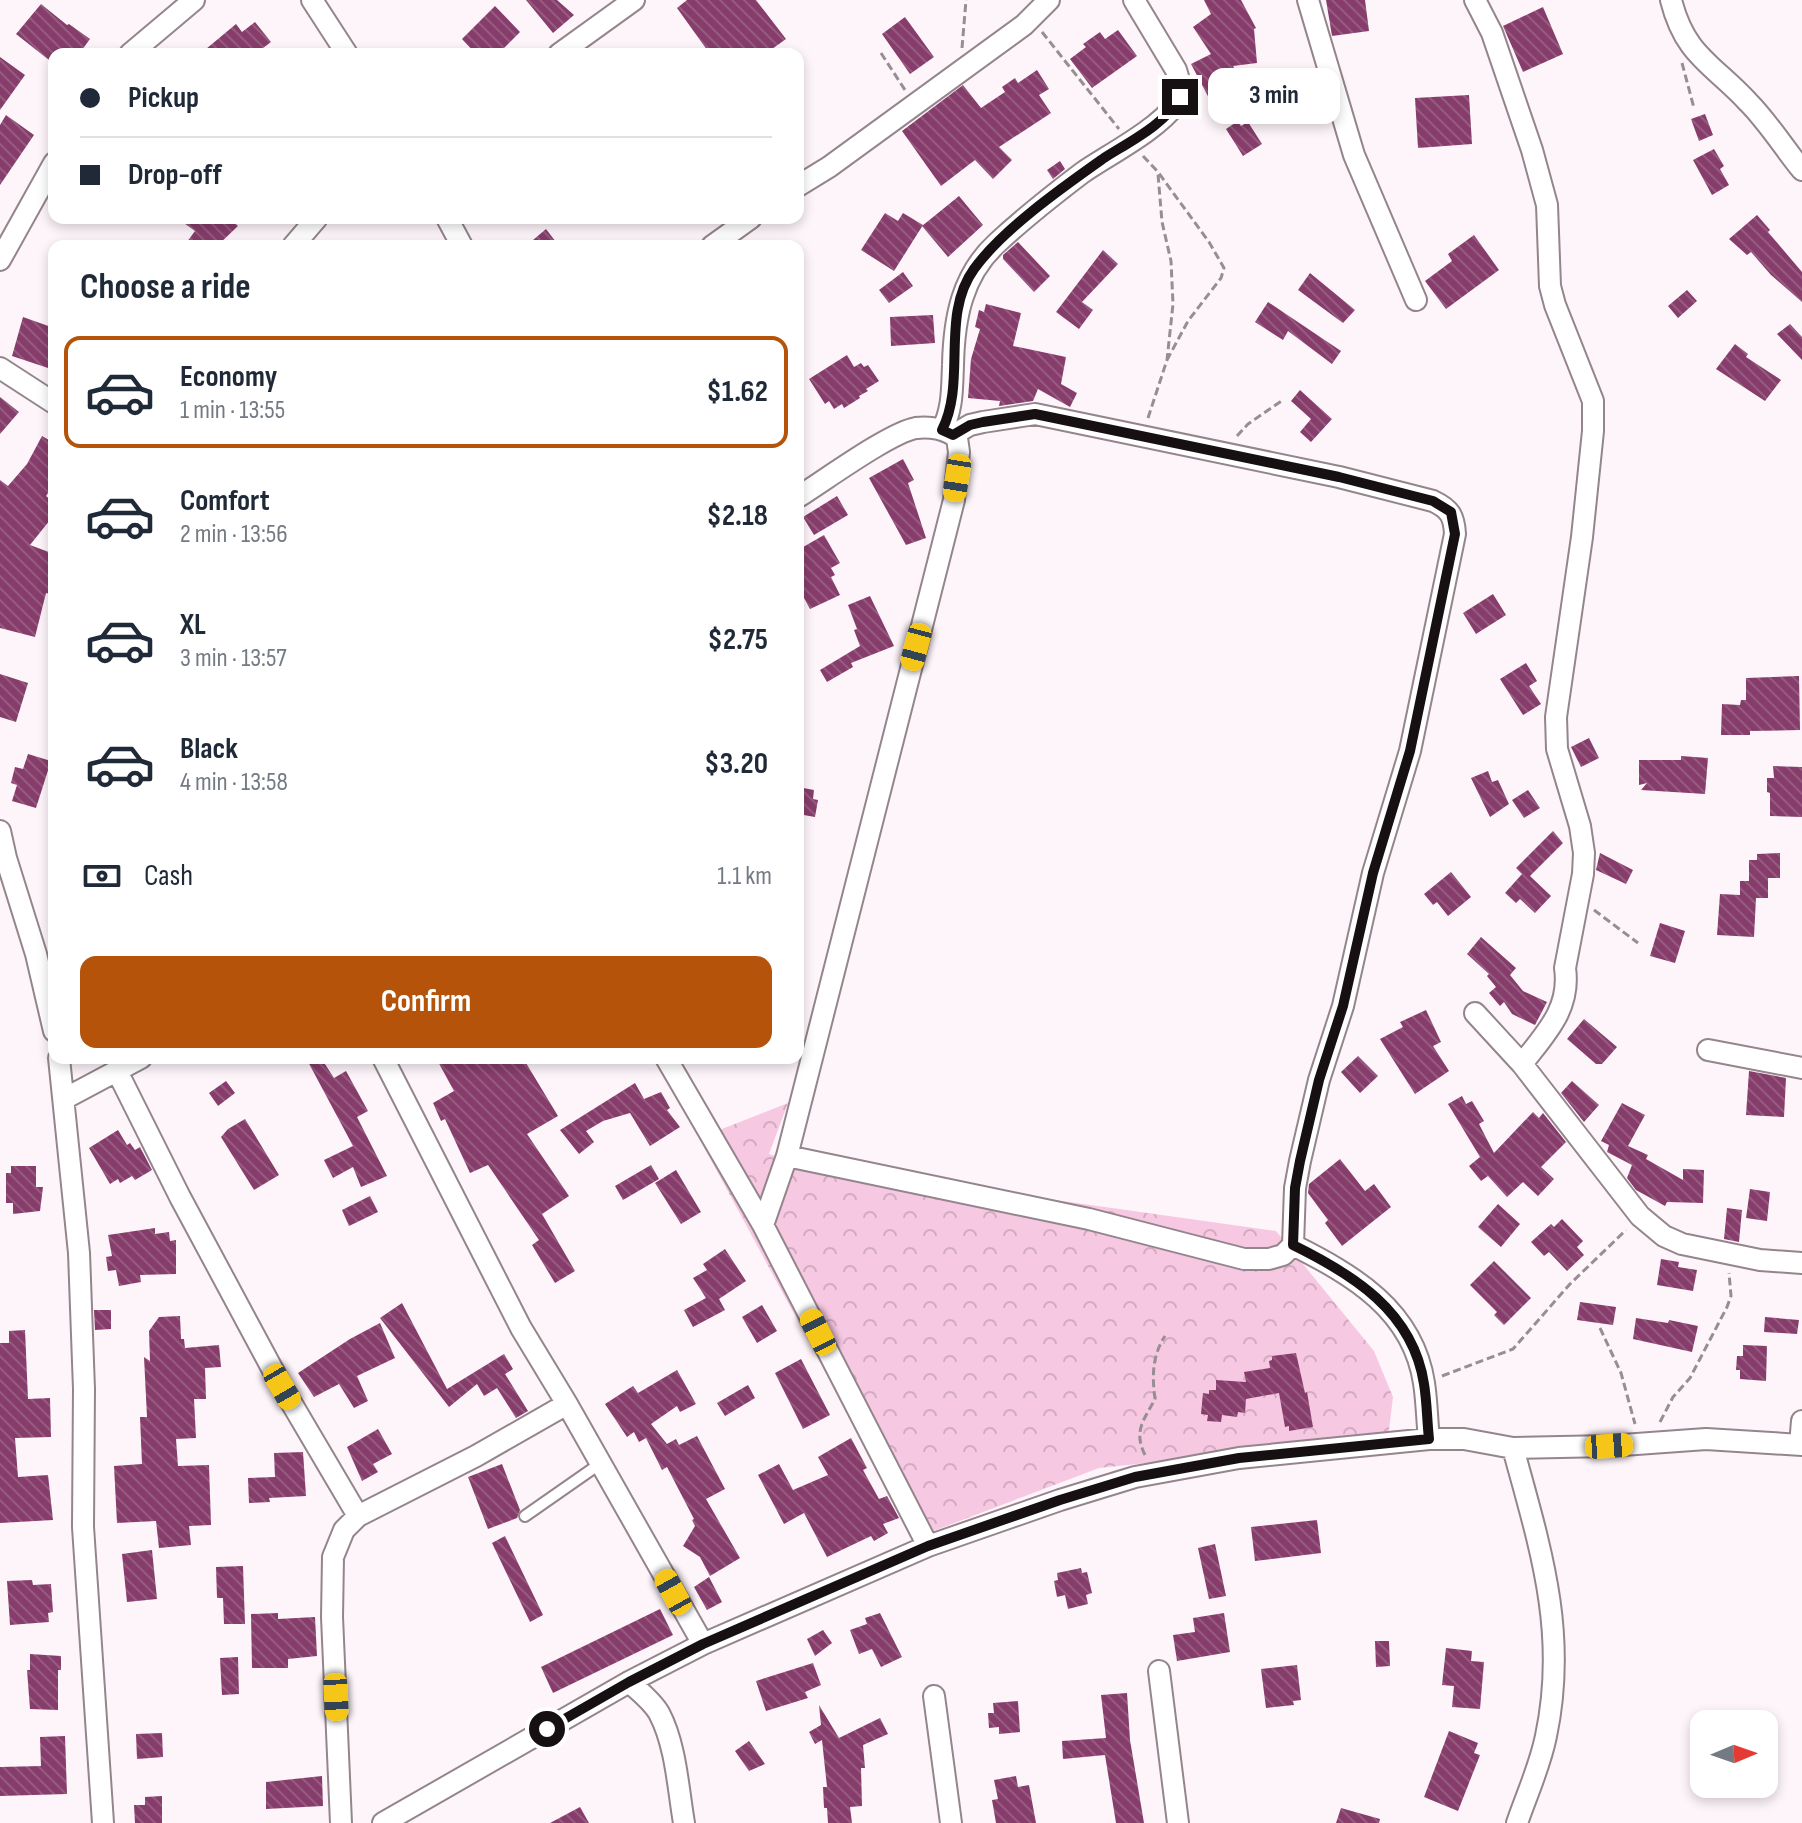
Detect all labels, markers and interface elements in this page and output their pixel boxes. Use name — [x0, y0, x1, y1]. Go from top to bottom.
callout: 3 min — [1208, 69, 1340, 125]
route end — [1162, 79, 1198, 115]
text: Pickup — [128, 80, 199, 116]
text: 3 min — [1249, 80, 1299, 111]
text: Drop-off — [128, 157, 222, 193]
text: Choose a ride — [80, 266, 251, 309]
icon: car — [84, 356, 156, 428]
text: Economy — [180, 359, 277, 395]
text: $1.62 — [707, 374, 768, 410]
text: 1 min · 13:55 — [180, 395, 285, 426]
car — [941, 452, 973, 504]
icon: car — [84, 480, 156, 552]
text: Comfort — [180, 483, 270, 519]
text: $2.18 — [707, 498, 768, 534]
text: 2 min · 13:56 — [180, 519, 288, 550]
icon: car — [84, 604, 156, 676]
text: XL — [180, 607, 206, 643]
car — [898, 621, 934, 673]
text: $2.75 — [708, 622, 768, 658]
text: 3 min · 13:57 — [180, 643, 287, 674]
icon: car — [84, 728, 156, 800]
text: Black — [180, 731, 238, 767]
text: $3.20 — [704, 746, 768, 782]
text: 4 min · 13:58 — [180, 767, 288, 798]
icon: cash — [80, 854, 124, 898]
text: Cash — [144, 858, 193, 894]
text: 1.1 km — [717, 861, 772, 892]
button: Confirm — [80, 956, 772, 1048]
car — [796, 1305, 840, 1359]
car — [260, 1360, 304, 1414]
car — [1584, 1432, 1634, 1460]
car — [651, 1565, 695, 1619]
car — [323, 1672, 349, 1722]
north arrow — [1690, 1710, 1778, 1798]
map controls — [1690, 1710, 1778, 1798]
route start — [529, 1711, 565, 1747]

